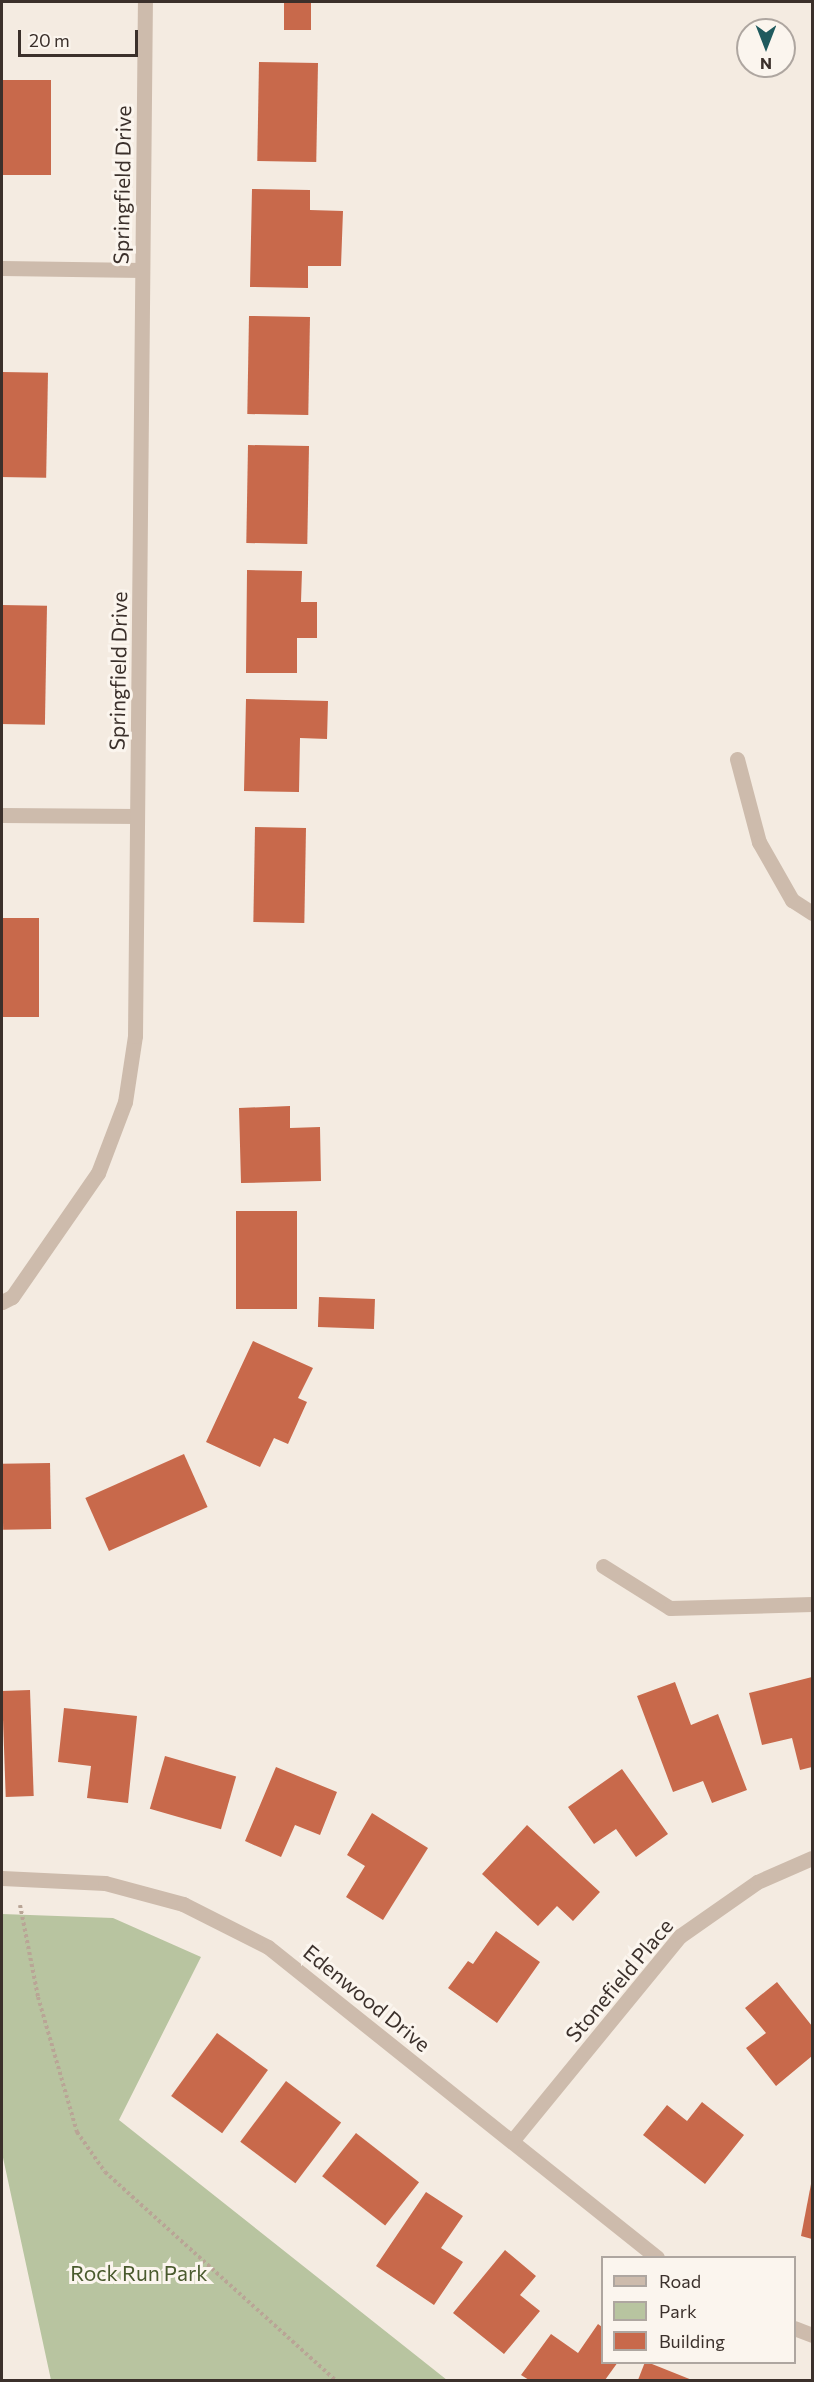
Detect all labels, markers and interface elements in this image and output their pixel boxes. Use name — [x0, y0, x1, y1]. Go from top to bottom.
scale bar — [21, 18, 141, 56]
north arrow — [736, 18, 796, 78]
text: 20 m — [29, 29, 70, 51]
text: N — [760, 55, 772, 74]
street label: Springfield Drive — [108, 105, 136, 265]
street label: Springfield Drive — [104, 591, 132, 751]
street label: Stonefield Place — [560, 1913, 678, 2047]
street label: Edenwood Drive — [299, 1939, 435, 2057]
legend — [601, 2256, 796, 2364]
park label: Rock Run Park — [70, 2260, 208, 2286]
text: Road — [659, 2270, 701, 2292]
text: Park — [659, 2300, 697, 2322]
text: Building — [659, 2330, 725, 2352]

